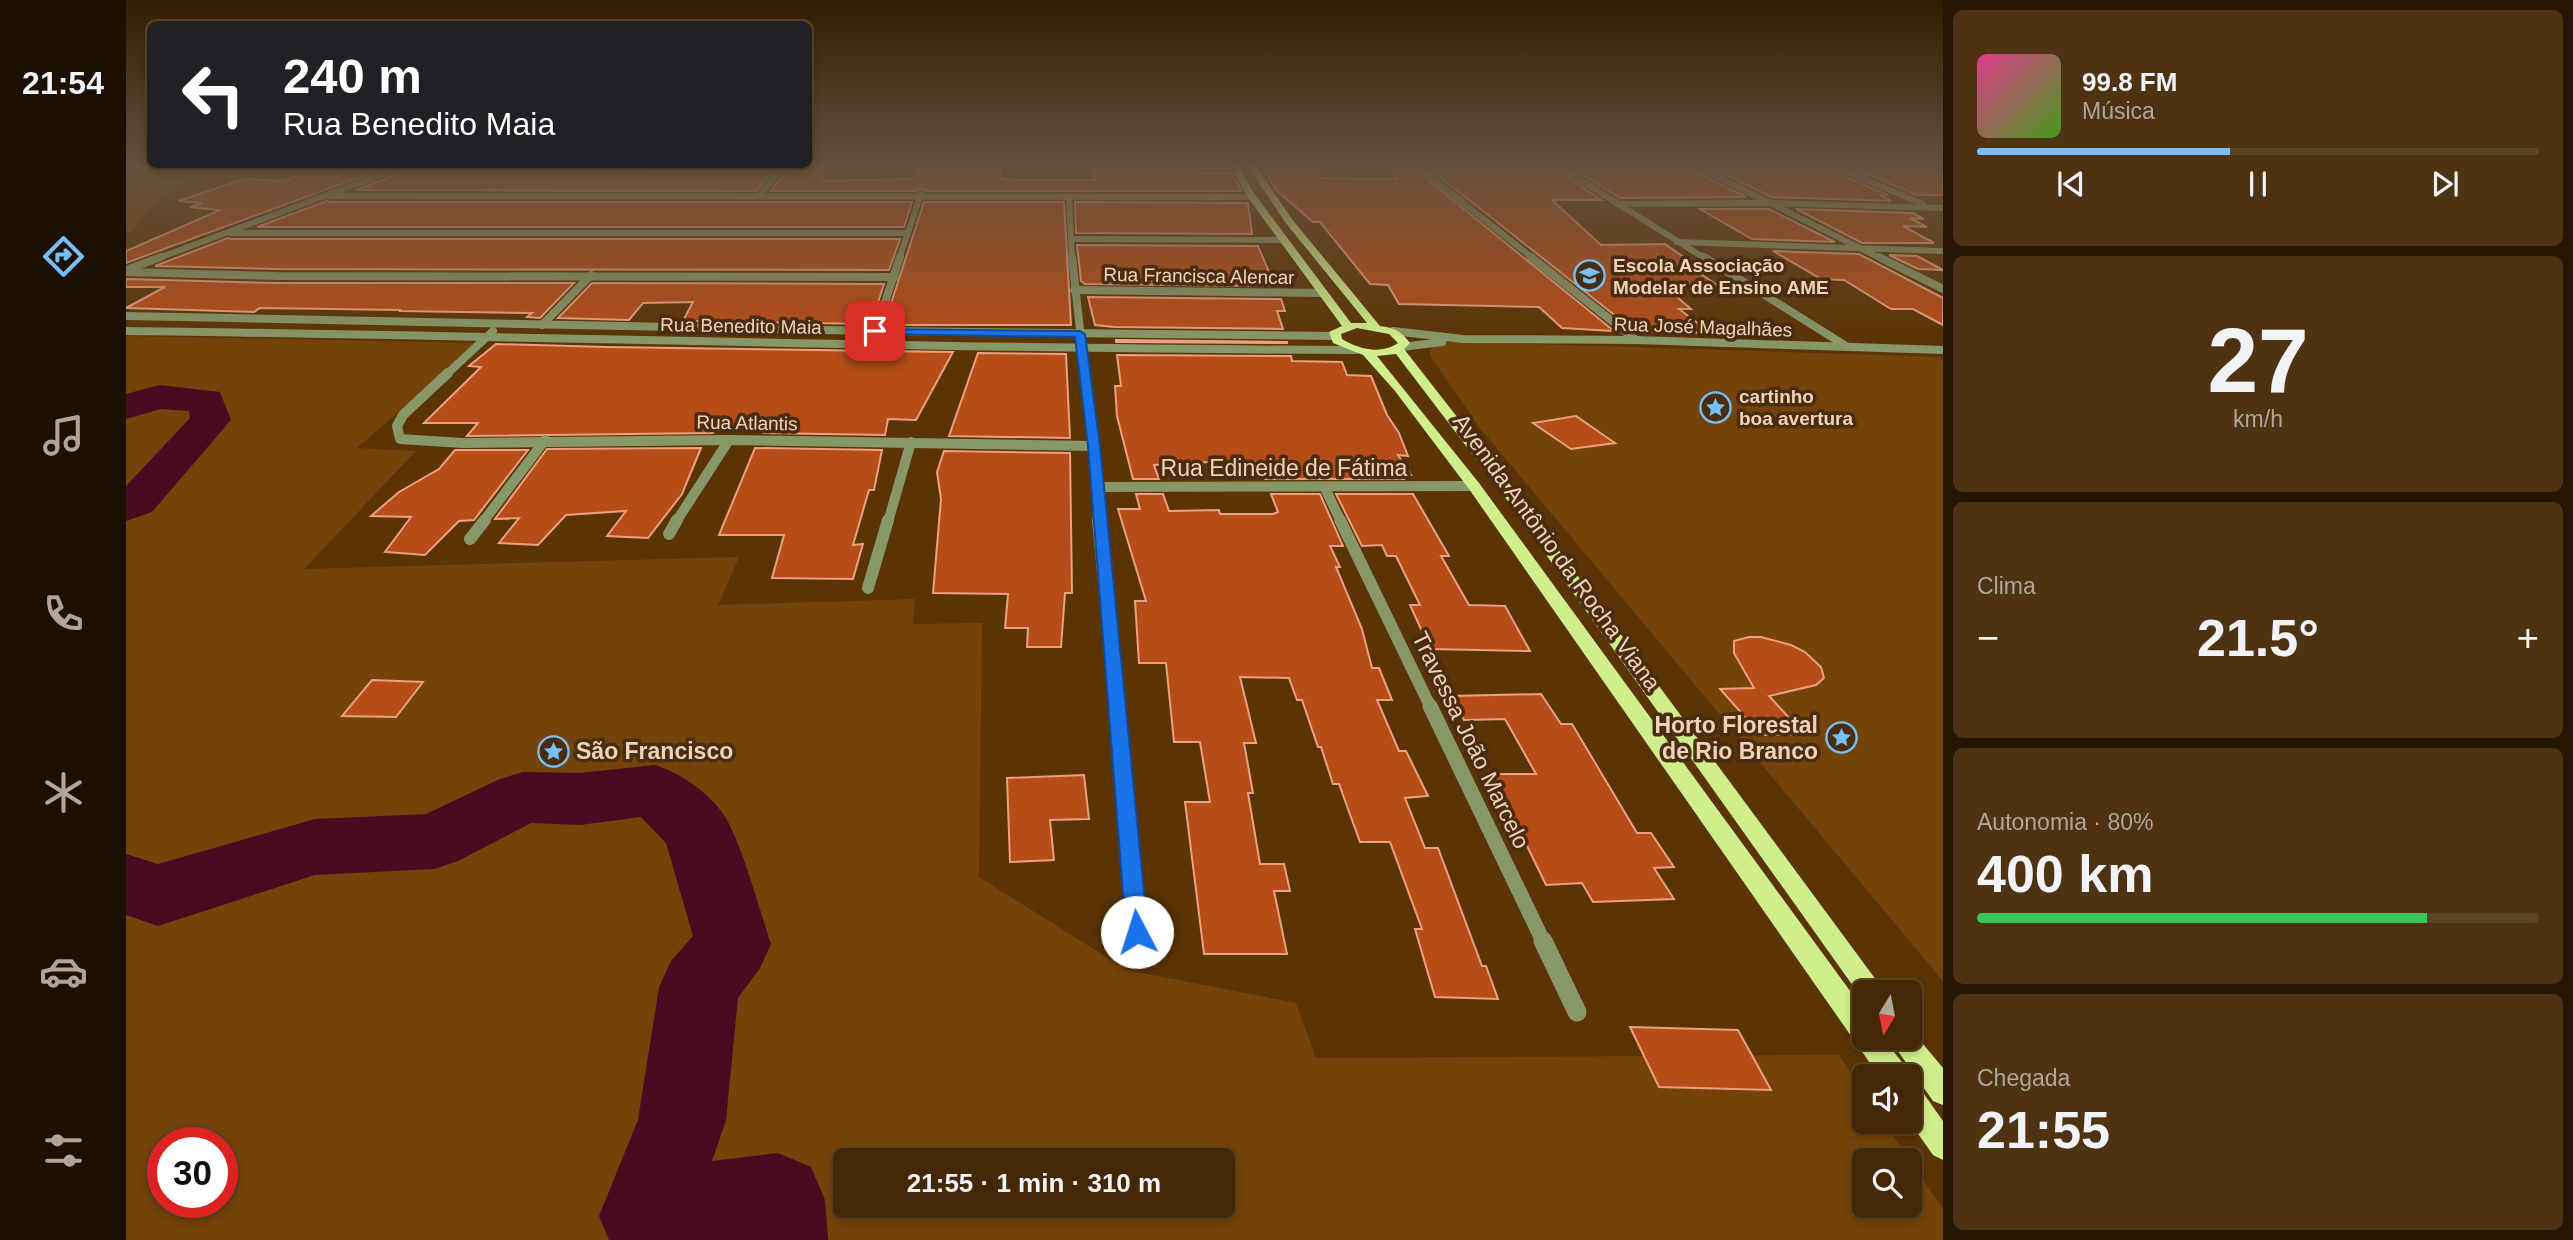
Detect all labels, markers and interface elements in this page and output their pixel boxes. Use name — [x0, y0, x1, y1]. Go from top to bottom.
icon: left — [168, 49, 259, 140]
text: 240 m — [283, 49, 422, 103]
text: 21:54 — [22, 65, 104, 101]
text: 99.8 FM — [2082, 67, 2177, 97]
text: Música — [2082, 98, 2155, 124]
text: Rua Benedito Maia — [283, 106, 555, 142]
icon: previous — [2052, 165, 2090, 203]
icon: pause — [2239, 165, 2277, 203]
icon: next — [2426, 165, 2464, 203]
icon: directions — [39, 232, 88, 281]
place label: Escola Associação Modelar de Ensino AME — [1613, 255, 1829, 298]
school or university icon: Escola Associação Modelar de Ensino AME — [1573, 259, 1607, 293]
street label: Rua Francisca Alencar — [1103, 264, 1295, 288]
pin — [845, 301, 905, 361]
text: 27 — [2207, 310, 2309, 411]
icon: arrive — [856, 312, 894, 350]
street label: Rua José Magalhães — [1613, 313, 1793, 341]
street label: Rua Benedito Maia — [660, 314, 822, 338]
place label: cartinho boa avertura — [1739, 386, 1853, 429]
place icon: cartinho boa avertura — [1699, 390, 1733, 424]
text: km/h — [2233, 406, 2283, 432]
street label: Avenida Antônio da Rocha Viana — [1448, 409, 1666, 696]
icon: music — [39, 411, 88, 460]
street label: Rua Atlantis — [696, 412, 798, 434]
street label: Rua Edineide de Fátima — [1161, 455, 1408, 481]
text: Clima — [1977, 573, 2036, 599]
icon: phone — [39, 589, 88, 638]
text: 21.5° — [2197, 609, 2319, 667]
text: − — [1977, 617, 1999, 659]
text: + — [2517, 617, 2539, 659]
street label: Travessa João Marcelo — [1407, 627, 1535, 853]
place label: Horto Florestal de Rio Branco — [1654, 712, 1818, 764]
place icon: Horto Florestal de Rio Branco — [1824, 721, 1858, 755]
place icon: São Francisco — [536, 734, 570, 768]
place label: São Francisco — [576, 738, 733, 764]
icon: climate — [39, 768, 88, 817]
text: Autonomia · 80% — [1977, 809, 2153, 835]
text: 400 km — [1977, 845, 2153, 903]
position arrow — [1100, 895, 1174, 969]
icon: car — [39, 947, 88, 996]
north arrow — [1852, 980, 1922, 1050]
map controls — [1852, 980, 1922, 1218]
button: sound — [1852, 1064, 1922, 1134]
text: Chegada — [1977, 1065, 2070, 1091]
text: 21:55 — [1977, 1101, 2110, 1159]
icon: filters — [39, 1126, 88, 1175]
speed limit sign: 30 — [147, 1127, 238, 1218]
button: search — [1852, 1148, 1922, 1218]
text: 21:55 · 1 min · 310 m — [907, 1168, 1161, 1198]

